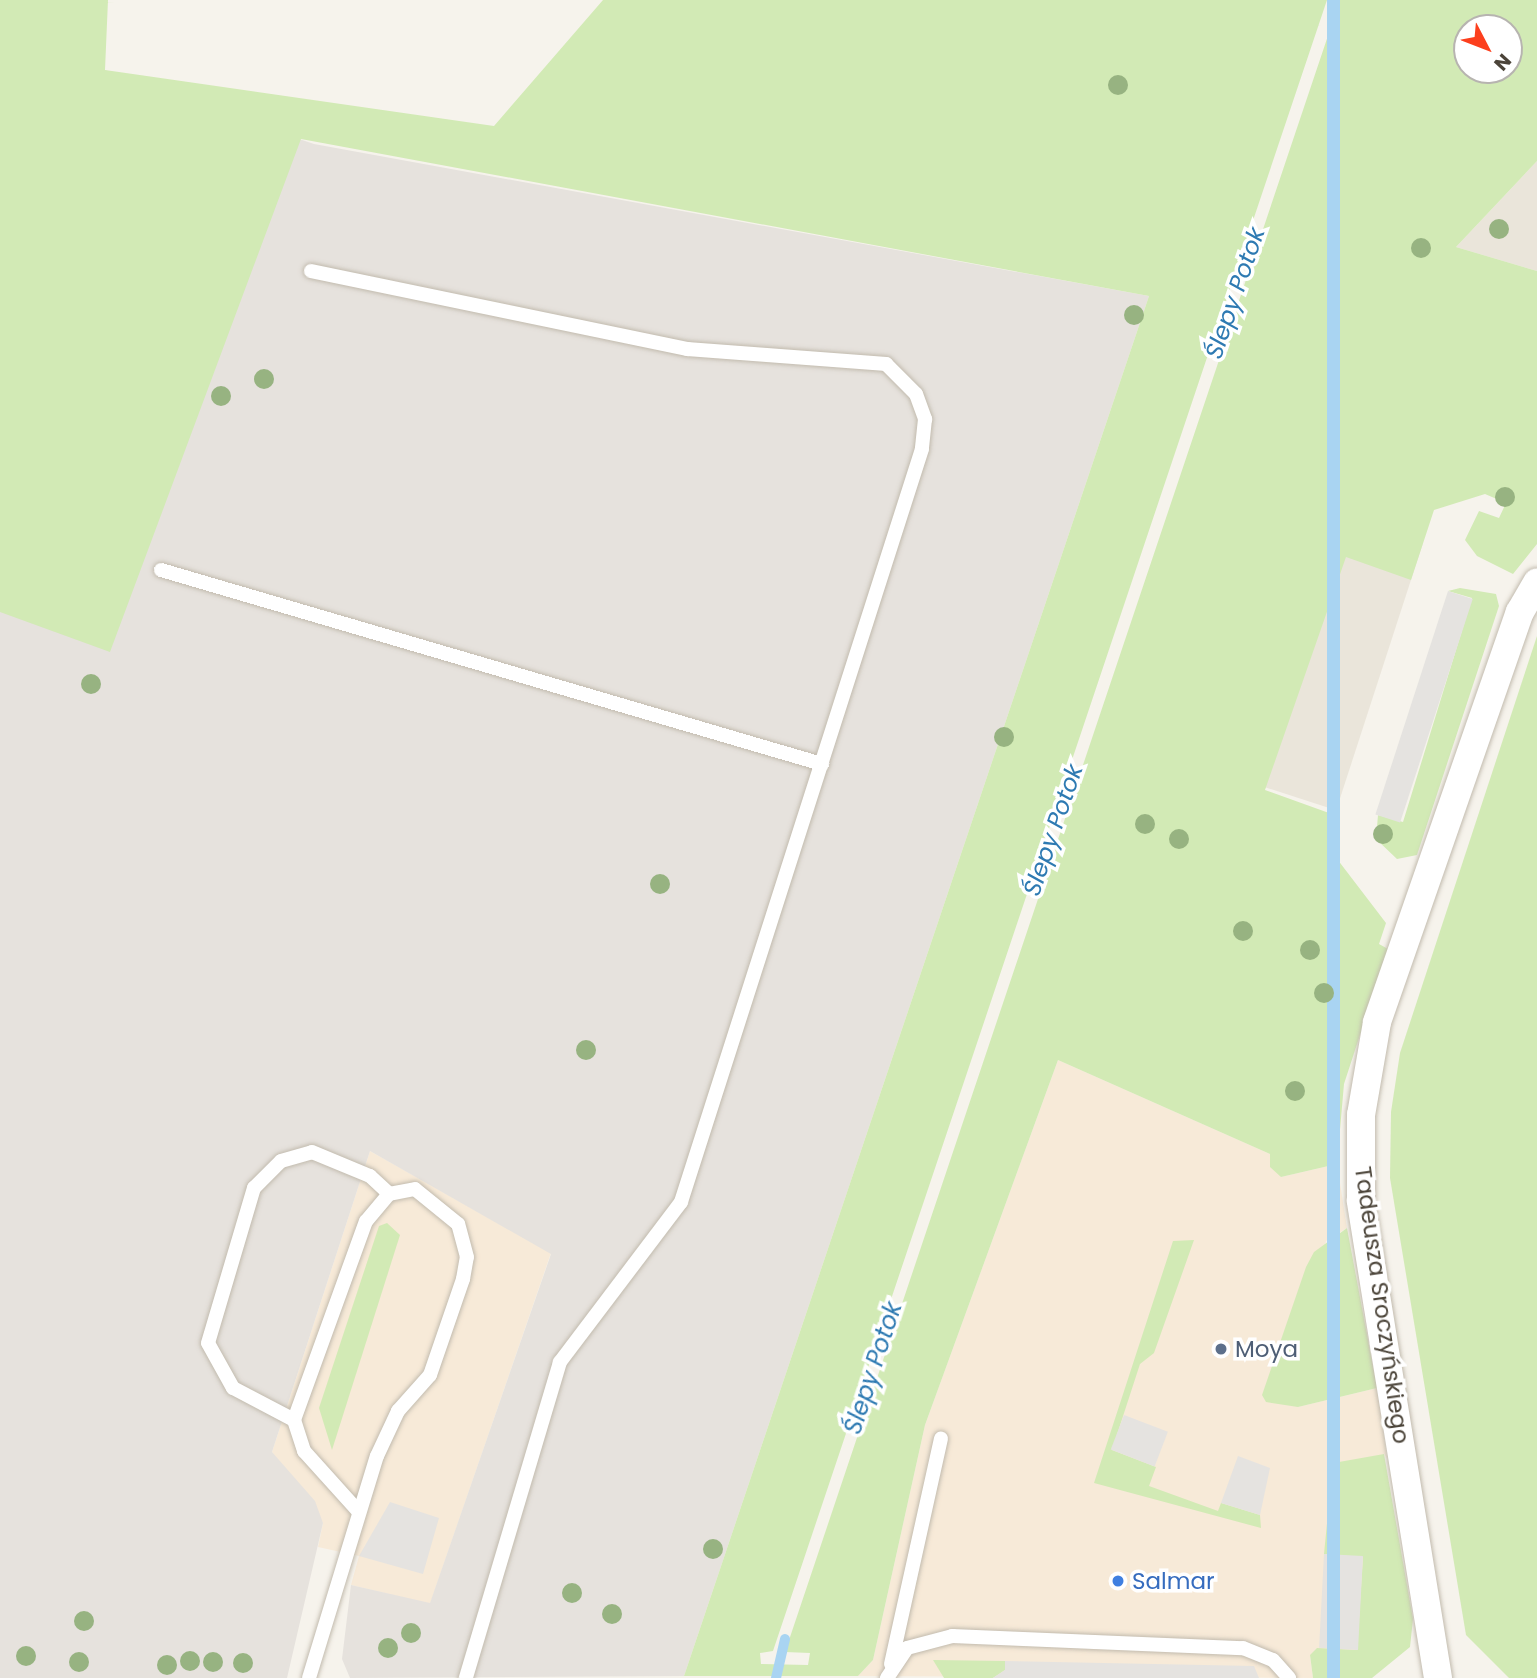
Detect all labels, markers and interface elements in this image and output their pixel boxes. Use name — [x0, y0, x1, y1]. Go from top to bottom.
north arrow — [1453, 14, 1523, 84]
text: N — [1488, 48, 1517, 76]
water label: Ślepy Potok — [1199, 223, 1271, 363]
water label: Ślepy Potok — [1017, 760, 1089, 900]
street label: Tadeusza Sroczyńskiego — [1349, 1165, 1415, 1445]
water label: Ślepy Potok — [838, 1298, 908, 1438]
place label: Moya — [1235, 1335, 1298, 1363]
marker: Moya — [1213, 1341, 1229, 1357]
place label: Salmar — [1132, 1567, 1215, 1595]
marker: Salmar — [1110, 1573, 1126, 1589]

